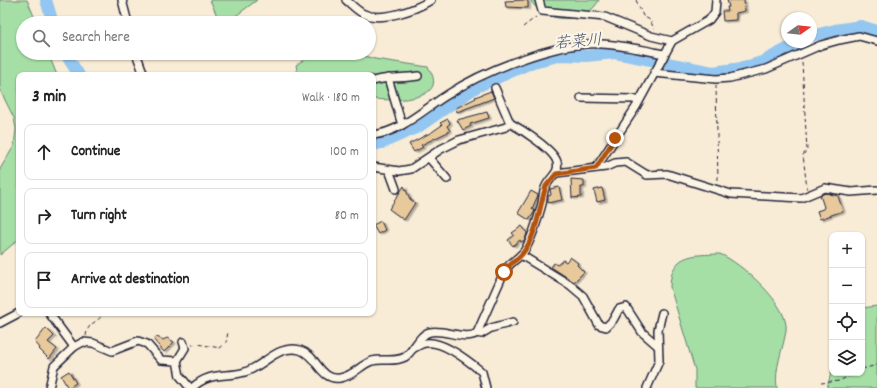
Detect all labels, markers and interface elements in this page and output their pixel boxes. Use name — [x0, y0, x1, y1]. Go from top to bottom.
north arrow — [781, 12, 817, 48]
search box — [16, 16, 376, 60]
icon: search — [30, 27, 52, 49]
text: Search here — [62, 27, 130, 49]
water label: 若菜川 — [553, 29, 603, 56]
text: 3 min — [32, 86, 66, 110]
text: Walk · 180 m — [302, 89, 360, 108]
route end — [606, 129, 624, 147]
icon: ahead — [33, 141, 55, 163]
text: Continue — [71, 141, 120, 163]
text: 100 m — [330, 143, 359, 162]
icon: right — [33, 205, 55, 227]
text: Turn right — [71, 205, 127, 227]
text: 80 m — [335, 207, 359, 226]
map controls — [829, 232, 865, 376]
button: + — [829, 232, 865, 268]
route start — [495, 263, 513, 281]
button: − — [829, 268, 865, 304]
icon: arrive — [33, 269, 55, 291]
text: Arrive at destination — [71, 269, 189, 291]
button: locate — [829, 304, 865, 340]
button: layers — [829, 340, 865, 376]

